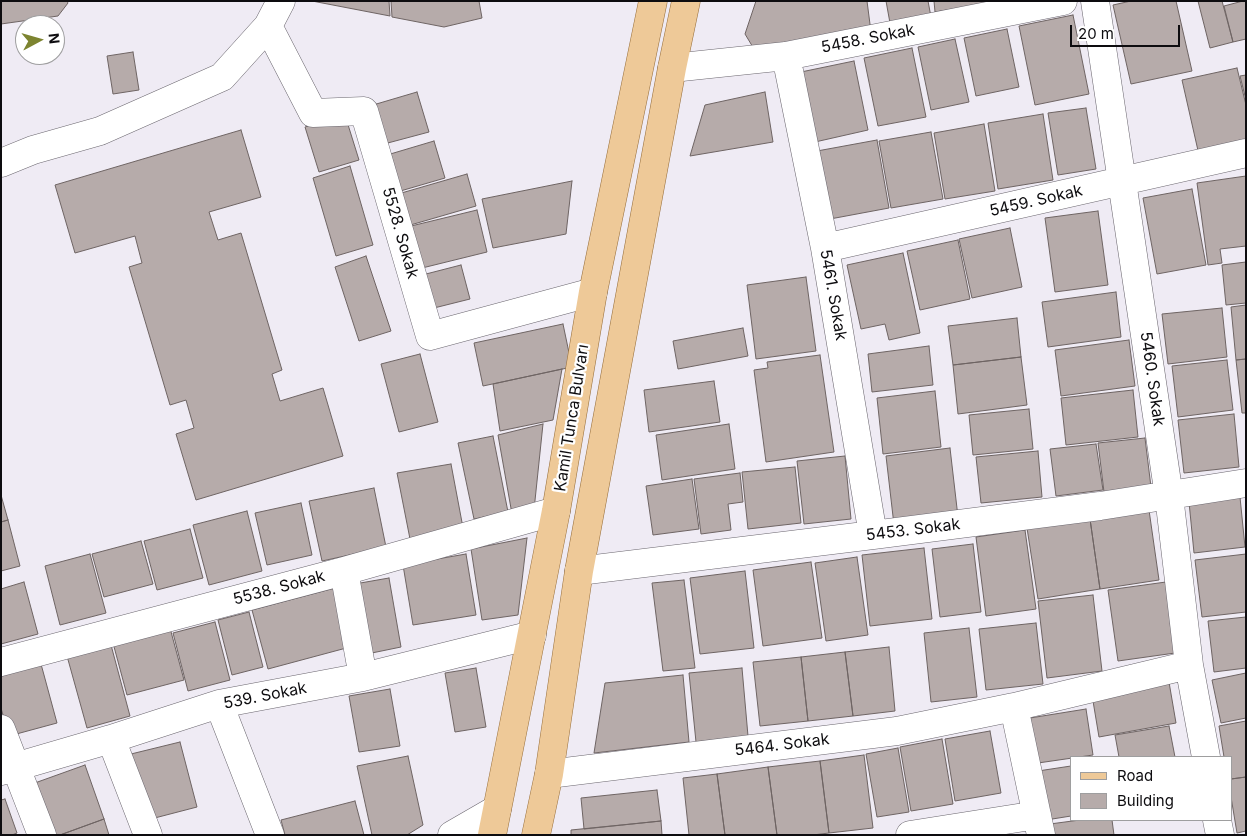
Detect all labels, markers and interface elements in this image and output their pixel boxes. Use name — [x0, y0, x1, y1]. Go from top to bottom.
north arrow — [15, 15, 65, 65]
scale bar — [1072, 15, 1182, 47]
street label: 5458. Sokak — [820, 21, 916, 57]
text: 20 m — [1078, 24, 1114, 43]
text: N — [45, 32, 63, 45]
street label: 5459. Sokak — [988, 181, 1084, 221]
street label: 5528. Sokak — [378, 185, 422, 281]
street label: 5461. Sokak — [816, 248, 850, 342]
street label: 5460. Sokak — [1136, 331, 1168, 427]
street label: Kamil Tunca Bulvarı — [551, 343, 593, 493]
street label: 5453. Sokak — [865, 515, 961, 545]
street label: 5538. Sokak — [231, 567, 327, 609]
street label: 539. Sokak — [222, 679, 308, 713]
street label: 5464. Sokak — [734, 730, 830, 760]
legend — [1070, 756, 1232, 821]
text: Road — [1117, 766, 1153, 785]
text: Building — [1117, 791, 1174, 810]

